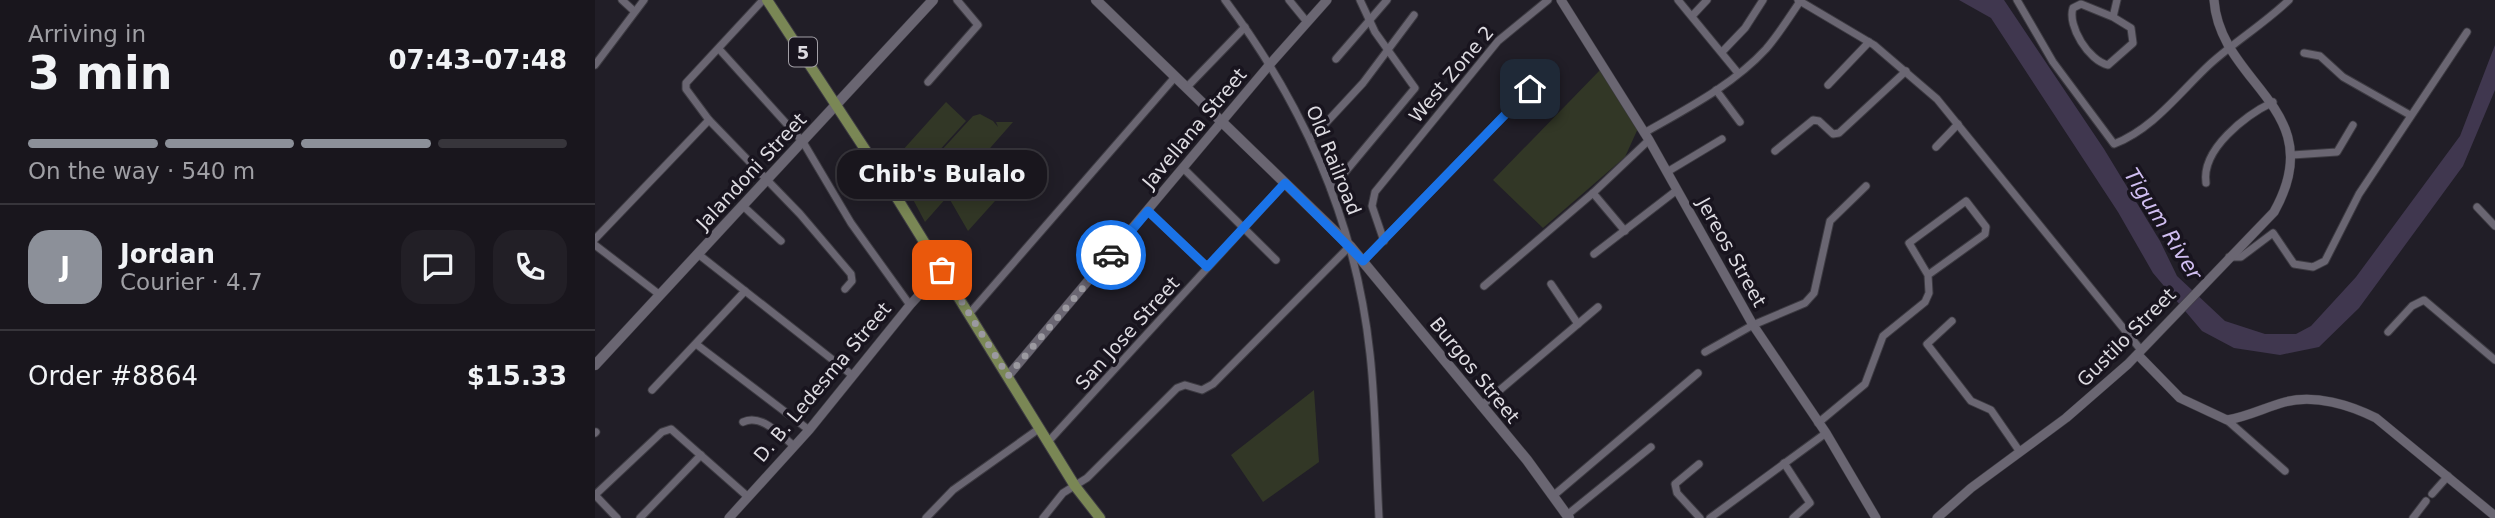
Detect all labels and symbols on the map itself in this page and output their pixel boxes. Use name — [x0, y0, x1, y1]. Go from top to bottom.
street label: West Zone 2 — [1404, 21, 1498, 127]
road number: 5 — [789, 38, 817, 66]
pin — [1500, 59, 1560, 119]
street label: Javellana Street — [1137, 64, 1251, 193]
street label: Old Railroad — [1302, 102, 1366, 218]
street label: Jalandoni Street — [691, 108, 811, 234]
callout: Chib's Bulalo — [837, 151, 1047, 200]
water label: Tigum River — [2119, 164, 2208, 285]
street label: Jereos Street — [1692, 193, 1771, 311]
courier — [1076, 220, 1146, 290]
pin — [912, 240, 972, 300]
street label: San Jose Street — [1071, 272, 1183, 394]
street label: Gustilo Street — [2072, 283, 2180, 391]
street label: D. B. Ledesma Street — [749, 298, 895, 466]
street label: Burgos Street — [1426, 313, 1524, 427]

